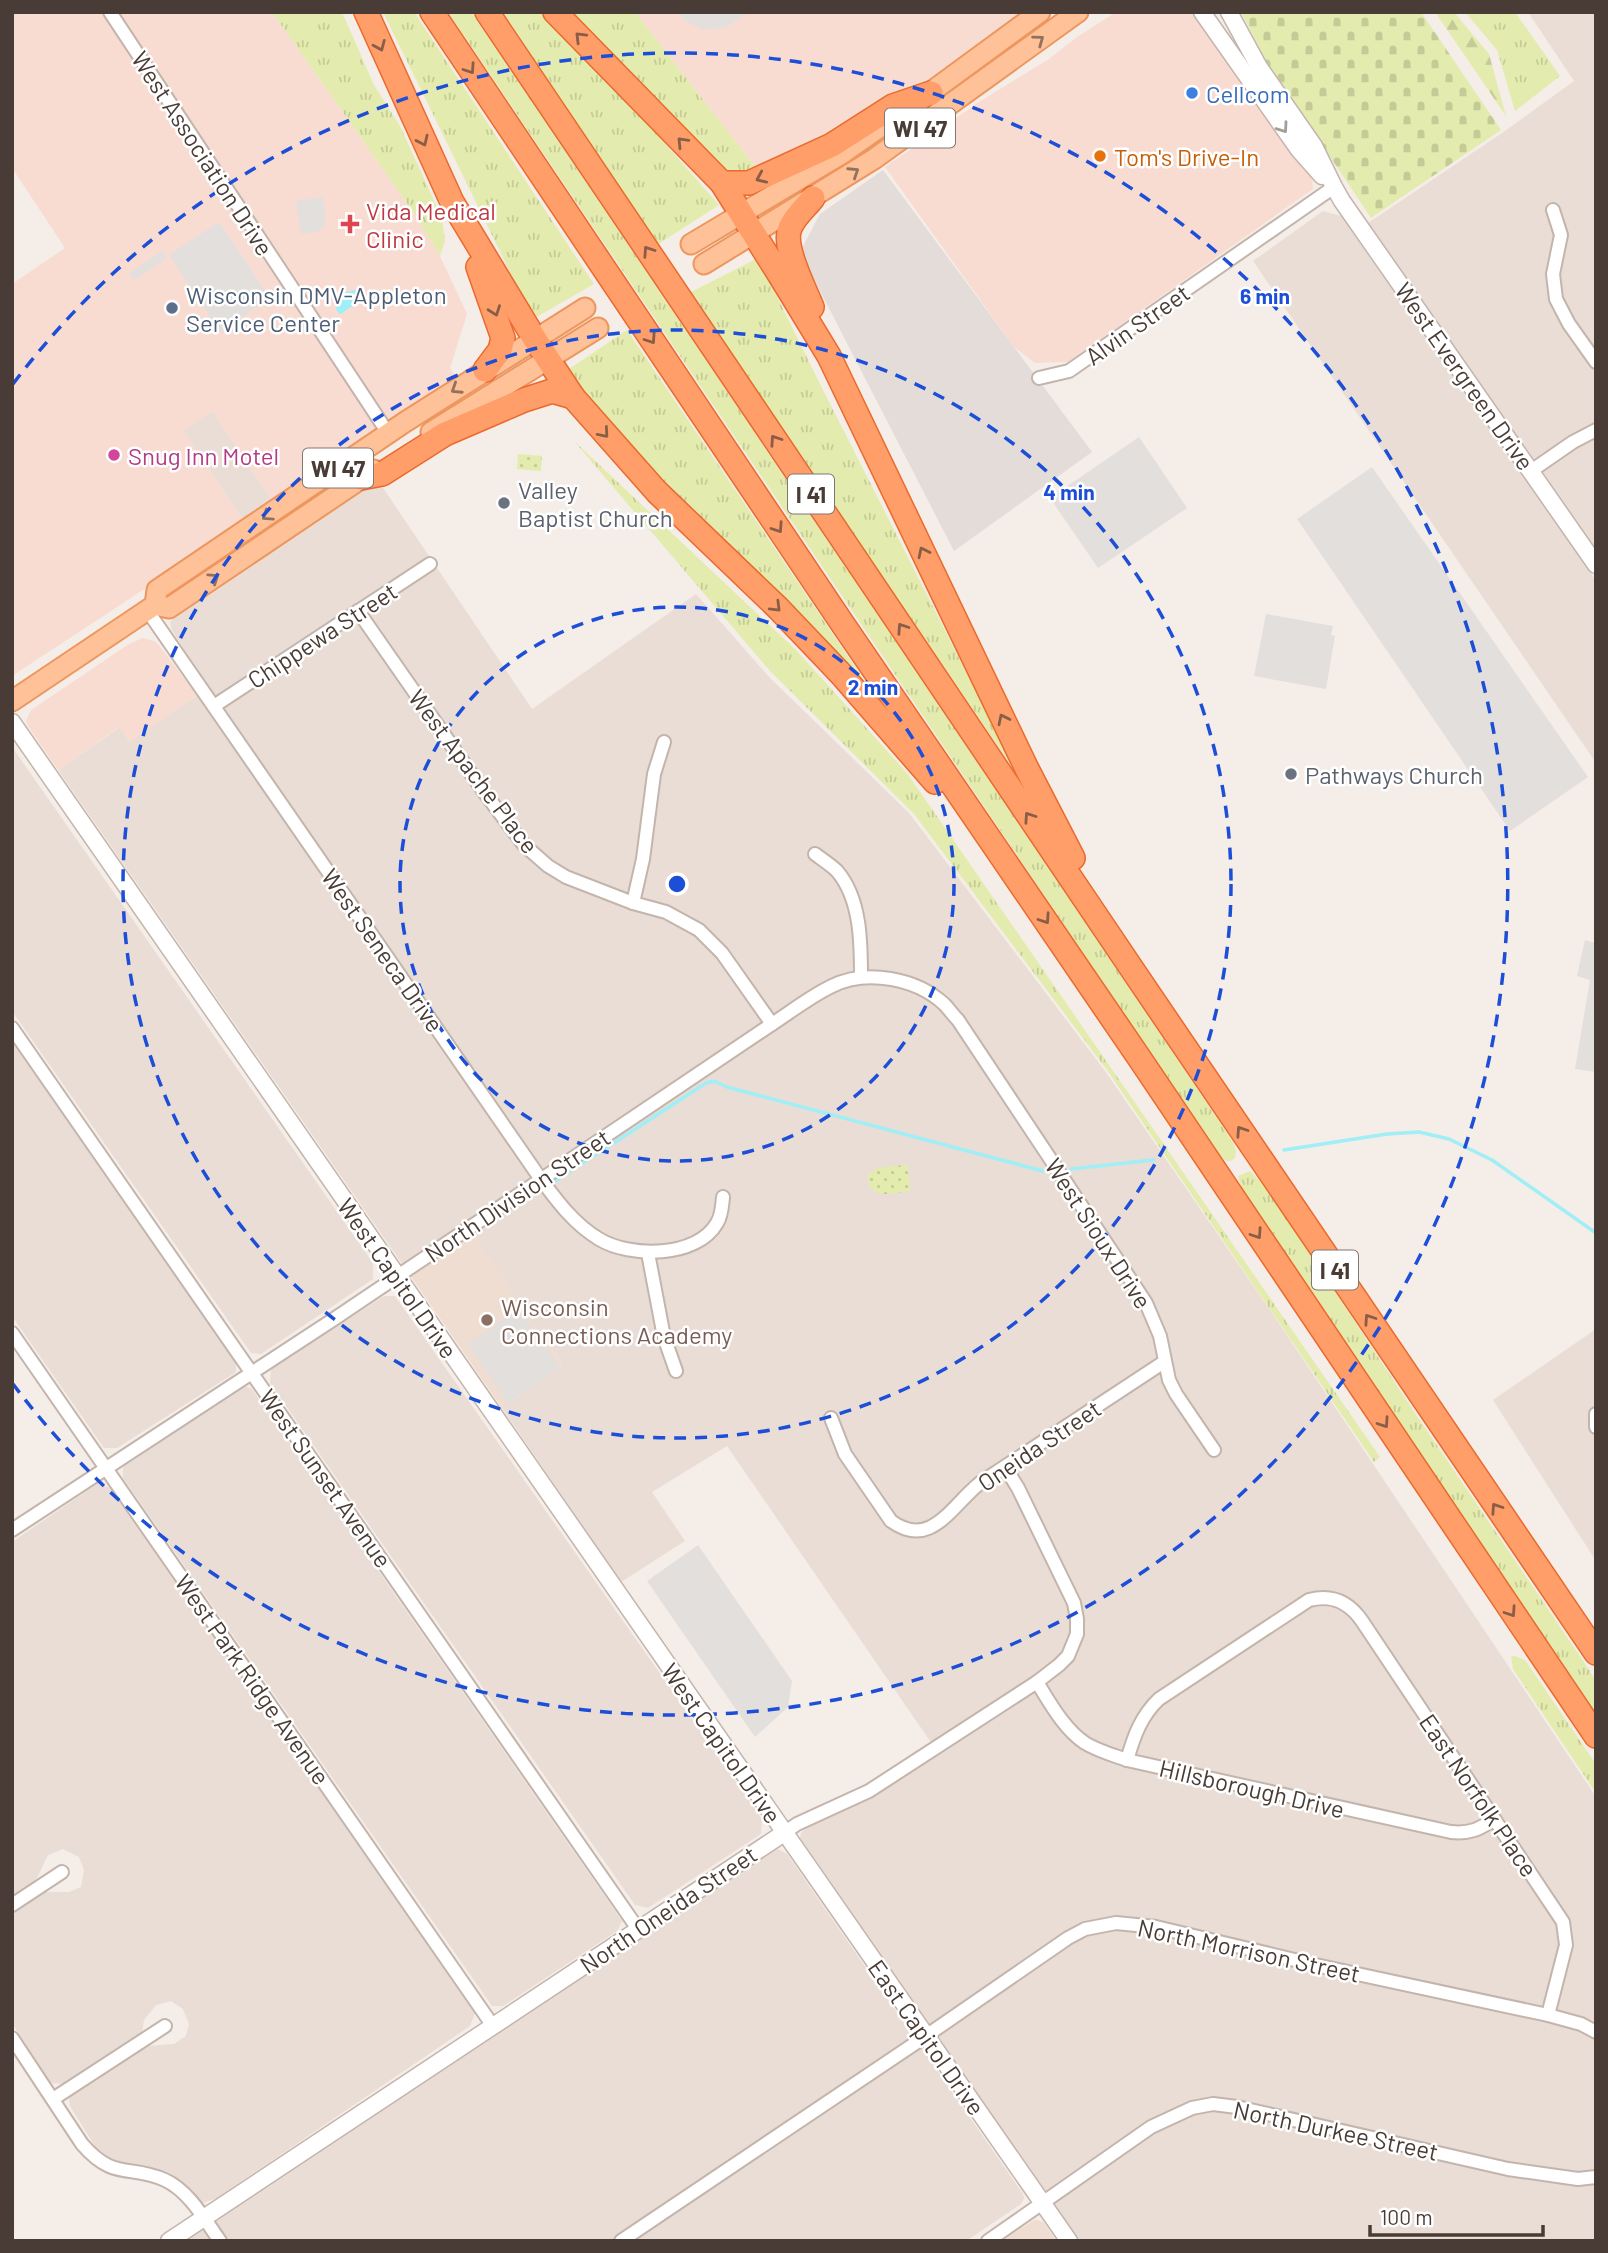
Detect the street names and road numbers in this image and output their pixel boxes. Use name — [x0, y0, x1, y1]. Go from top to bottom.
street label: West Association Drive — [126, 45, 280, 261]
road number: WI 47 — [885, 108, 955, 148]
street label: Alvin Street — [1079, 277, 1195, 371]
street label: West Evergreen Drive — [1389, 277, 1541, 475]
road number: WI 47 — [303, 448, 373, 488]
road number: I 41 — [788, 474, 834, 514]
street label: Chippewa Street — [242, 576, 402, 694]
street label: West Apache Place — [403, 683, 545, 859]
street label: West Seneca Drive — [316, 863, 450, 1037]
street label: North Division Street — [419, 1122, 615, 1268]
street label: West Sioux Drive — [1040, 1152, 1158, 1314]
street label: West Capitol Drive — [332, 1192, 464, 1364]
road number: I 41 — [1312, 1250, 1358, 1289]
street label: West Sunset Avenue — [254, 1383, 398, 1573]
street label: Oneida Street — [972, 1393, 1106, 1497]
street label: West Park Ridge Avenue — [169, 1568, 337, 1790]
street label: West Capitol Drive — [656, 1657, 788, 1829]
street label: East Norfolk Place — [1414, 1708, 1544, 1882]
street label: Hillsborough Drive — [1157, 1753, 1347, 1823]
street label: North Oneida Street — [574, 1839, 762, 1979]
street label: North Morrison Street — [1135, 1912, 1363, 1988]
street label: East Capitol Drive — [863, 1954, 991, 2120]
street label: North Durkee Street — [1231, 2094, 1441, 2166]

